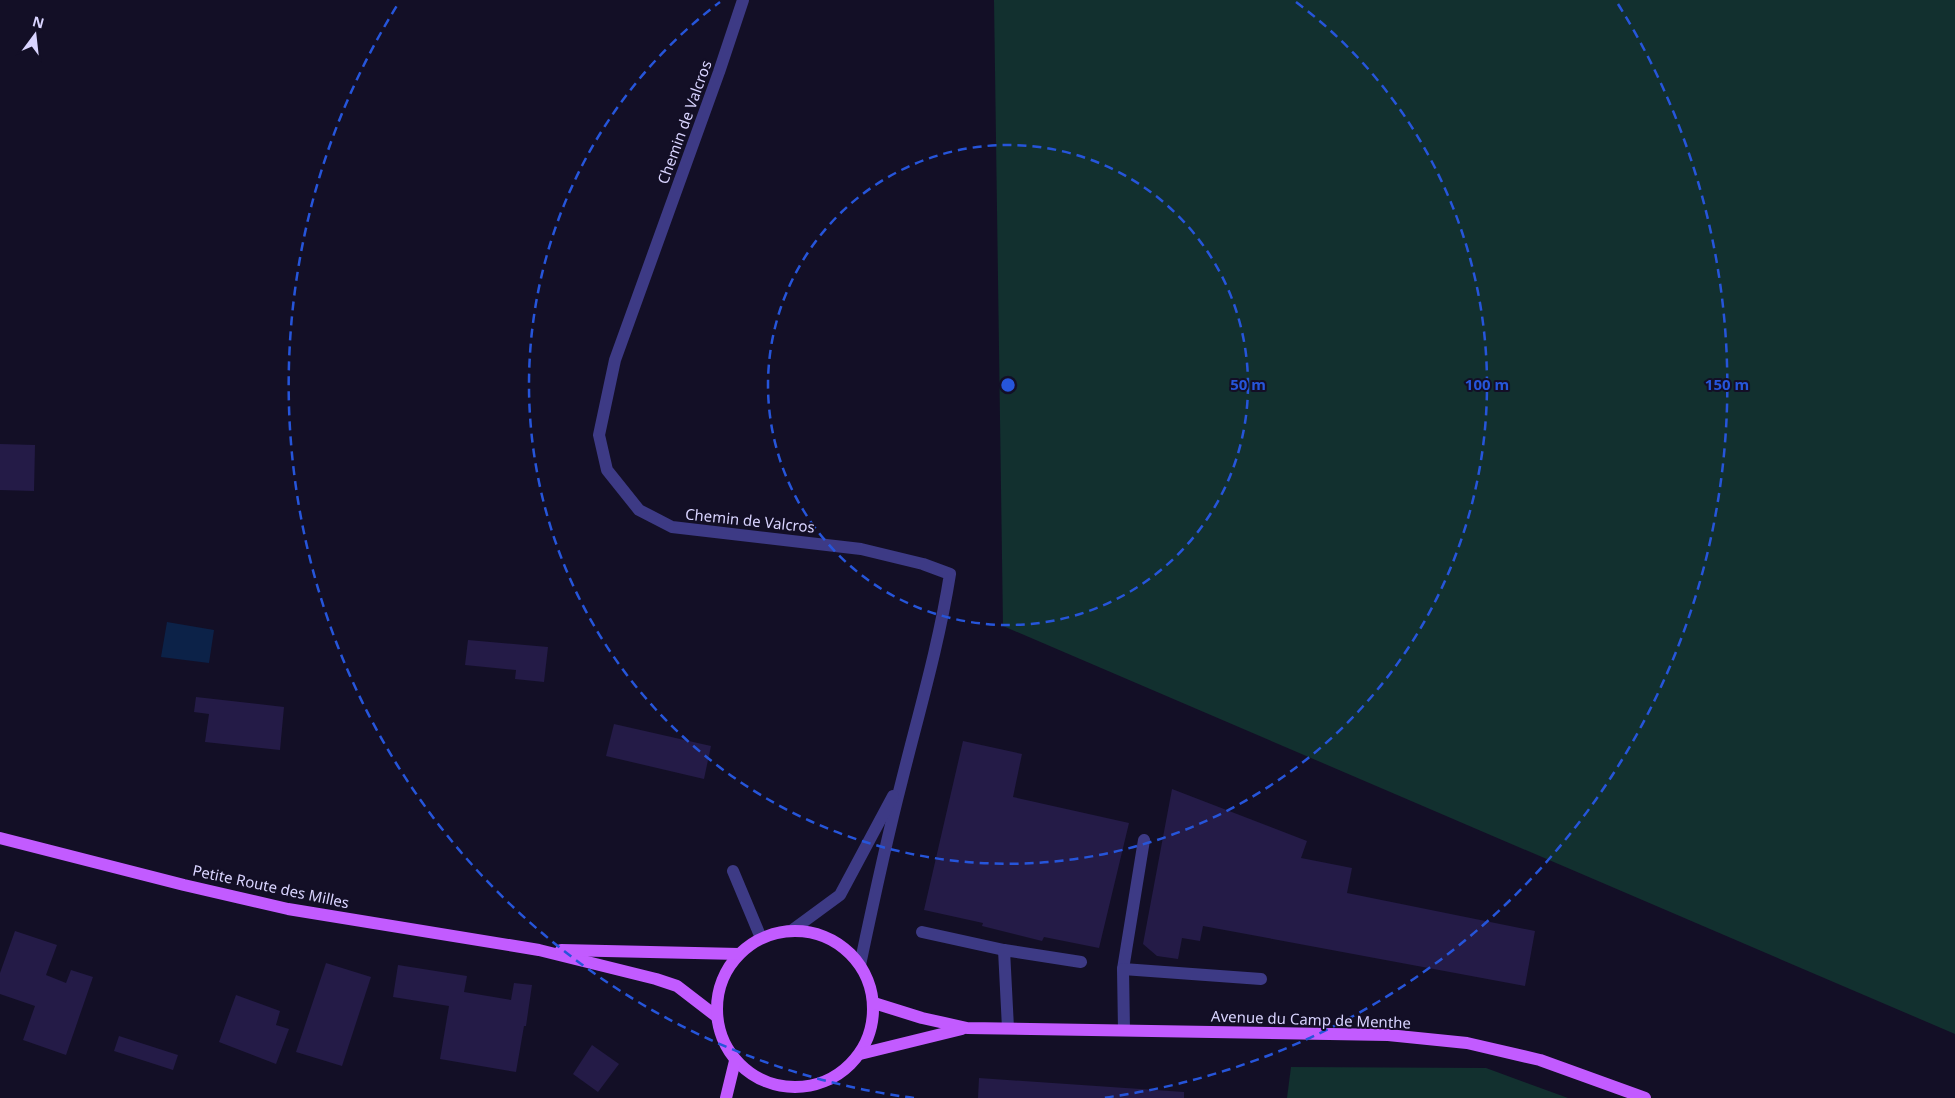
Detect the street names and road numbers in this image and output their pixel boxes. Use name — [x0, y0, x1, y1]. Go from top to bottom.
street label: Chemin de Valcros — [652, 57, 716, 187]
street label: Chemin de Valcros — [684, 503, 816, 537]
street label: Petite Route des Milles — [191, 860, 351, 912]
street label: Avenue du Camp de Menthe — [1211, 1006, 1411, 1032]

